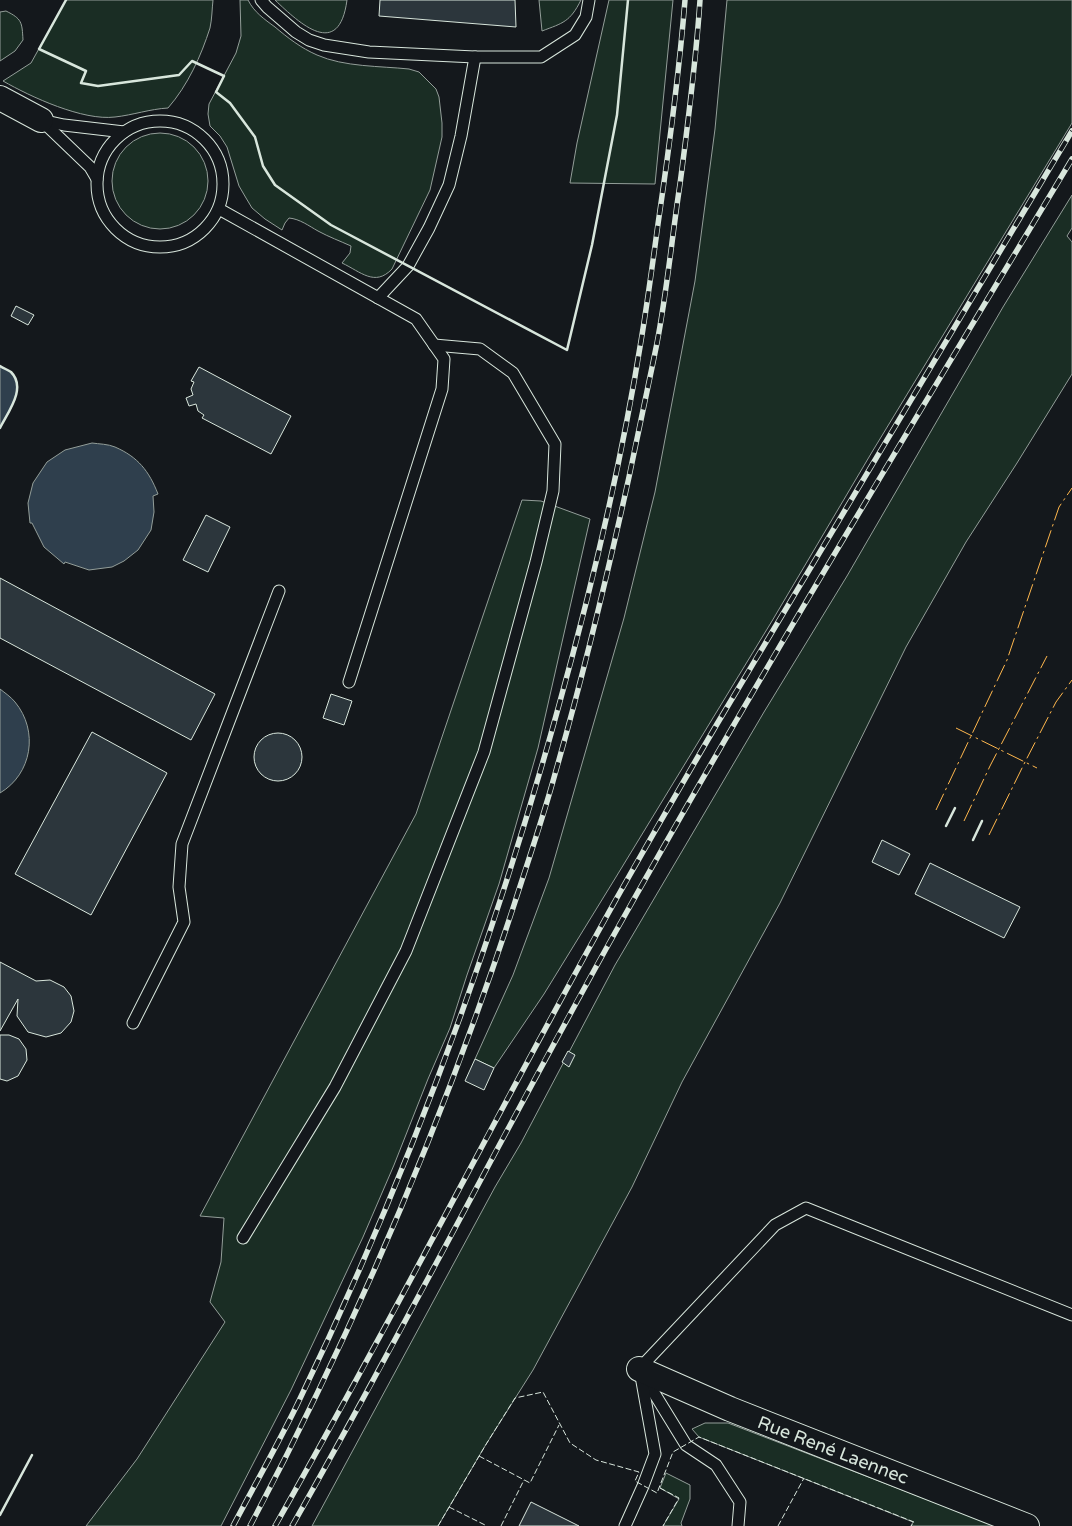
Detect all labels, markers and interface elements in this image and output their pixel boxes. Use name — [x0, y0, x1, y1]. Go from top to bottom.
street label: Rue René Laennec — [754, 1411, 912, 1489]

